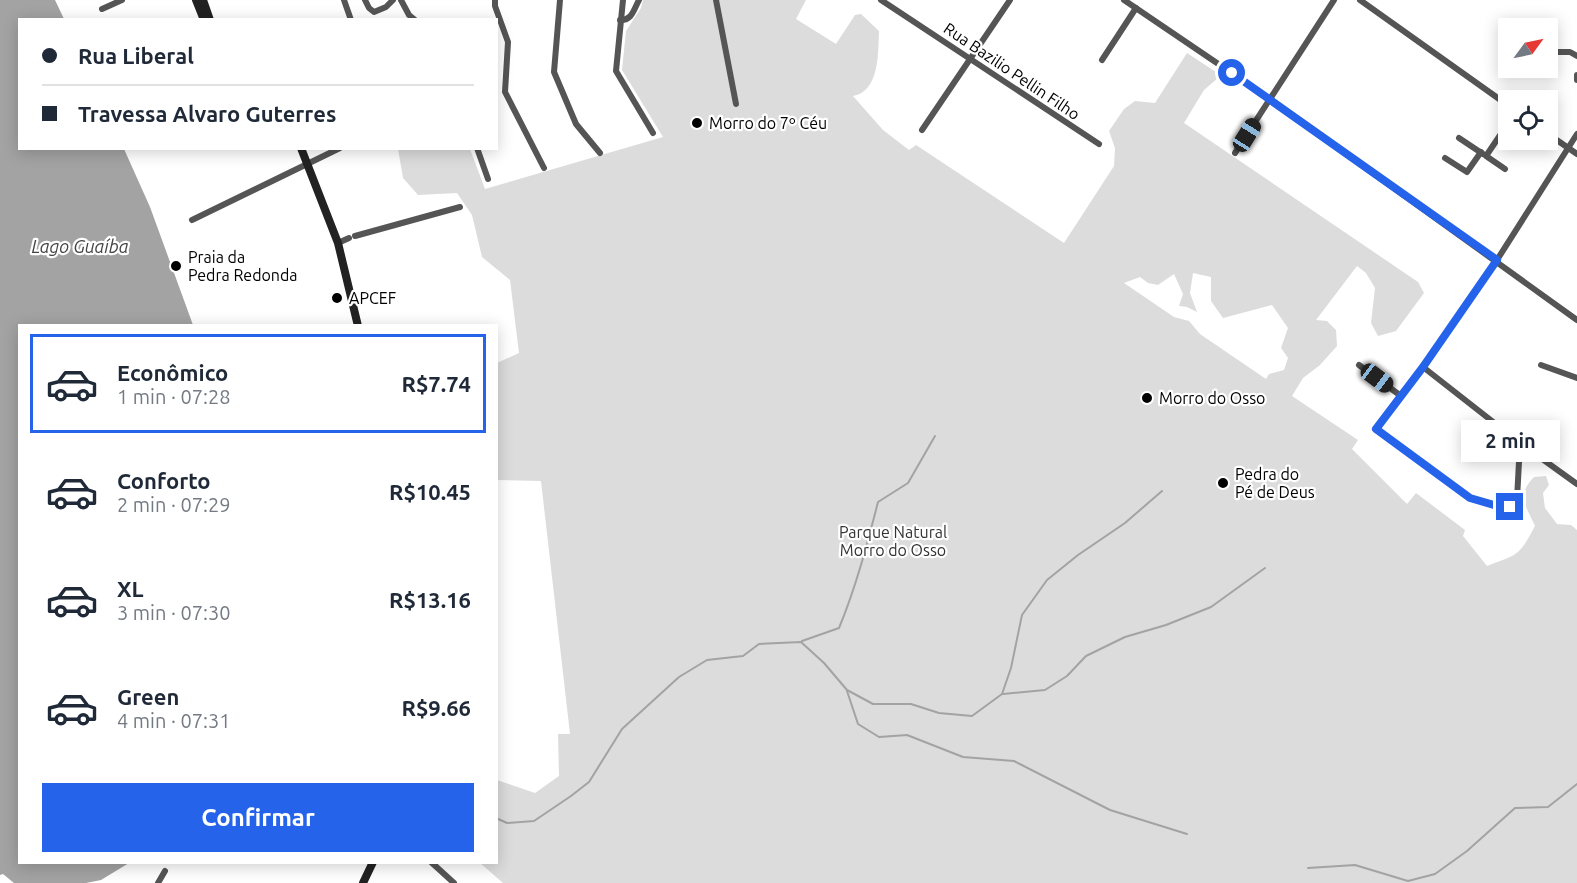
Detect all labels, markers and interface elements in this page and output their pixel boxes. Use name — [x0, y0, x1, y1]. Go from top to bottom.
north arrow — [1498, 18, 1558, 78]
map controls — [1498, 18, 1558, 150]
street label: Rua Bazilio Pellin Filho — [941, 19, 1083, 123]
text: Rua Liberal — [78, 43, 194, 68]
route start — [1218, 59, 1245, 86]
button: locate — [1498, 90, 1558, 150]
text: Travessa Alvaro Guterres — [78, 101, 336, 126]
place label: Morro do 7º Céu — [709, 114, 827, 132]
car — [1230, 115, 1264, 155]
marker: Morro do 7º Céu — [690, 116, 704, 130]
water label: Lago Guaíba — [32, 236, 129, 256]
place label: Praia da Pedra Redonda — [188, 248, 298, 284]
marker: Praia da Pedra Redonda — [169, 259, 183, 273]
place label: APCEF — [349, 289, 396, 307]
marker: APCEF — [330, 291, 344, 305]
icon: car — [45, 357, 99, 411]
text: Econômico — [117, 360, 228, 385]
car — [1357, 360, 1397, 396]
text: R$7.74 — [402, 371, 471, 396]
text: 1 min · 07:28 — [117, 385, 231, 408]
place label: Morro do Osso — [1159, 389, 1265, 407]
marker: Morro do Osso — [1140, 391, 1154, 405]
callout: 2 min — [1460, 420, 1559, 462]
text: 2 min — [1485, 429, 1536, 452]
icon: car — [45, 465, 99, 519]
place label: Pedra do Pé de Deus — [1235, 465, 1315, 501]
text: Conforto — [117, 468, 211, 493]
marker: Pedra do Pé de Deus — [1216, 476, 1230, 490]
text: R$10.45 — [389, 479, 471, 504]
text: 2 min · 07:29 — [117, 493, 231, 516]
route end — [1496, 493, 1523, 520]
park label: Parque Natural Morro do Osso — [839, 523, 947, 559]
icon: car — [45, 573, 99, 627]
text: XL — [117, 576, 144, 601]
text: R$13.16 — [389, 587, 471, 612]
text: 3 min · 07:30 — [117, 601, 231, 624]
icon: car — [45, 681, 99, 735]
text: Green — [117, 684, 179, 709]
text: R$9.66 — [402, 695, 471, 720]
text: 4 min · 07:31 — [117, 709, 231, 732]
button: Confirmar — [42, 783, 474, 852]

